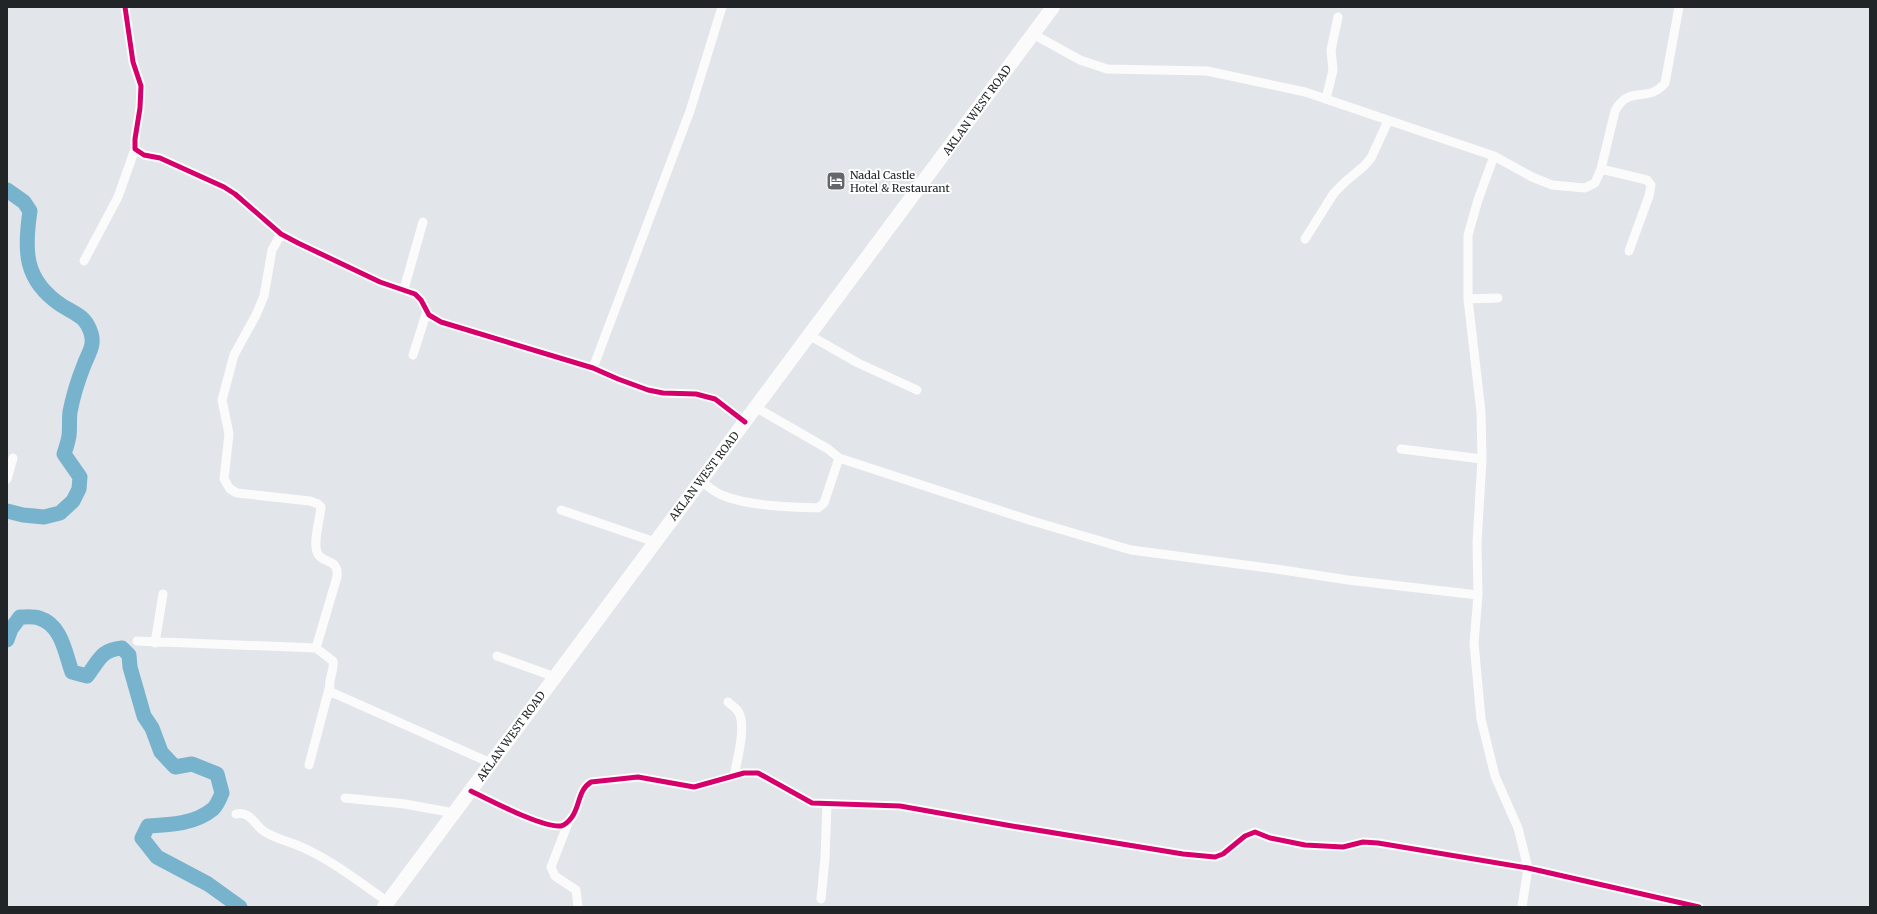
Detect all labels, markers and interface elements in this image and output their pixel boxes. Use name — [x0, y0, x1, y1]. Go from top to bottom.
street label: AKLAN WEST ROAD — [939, 62, 1014, 159]
place label: Nadal Castle Hotel & Restaurant — [850, 168, 950, 195]
hotel icon: Nadal Castle Hotel & Restaurant — [825, 170, 847, 192]
street label: AKLAN WEST ROAD — [665, 429, 742, 524]
street label: AKLAN WEST ROAD — [473, 688, 548, 785]

